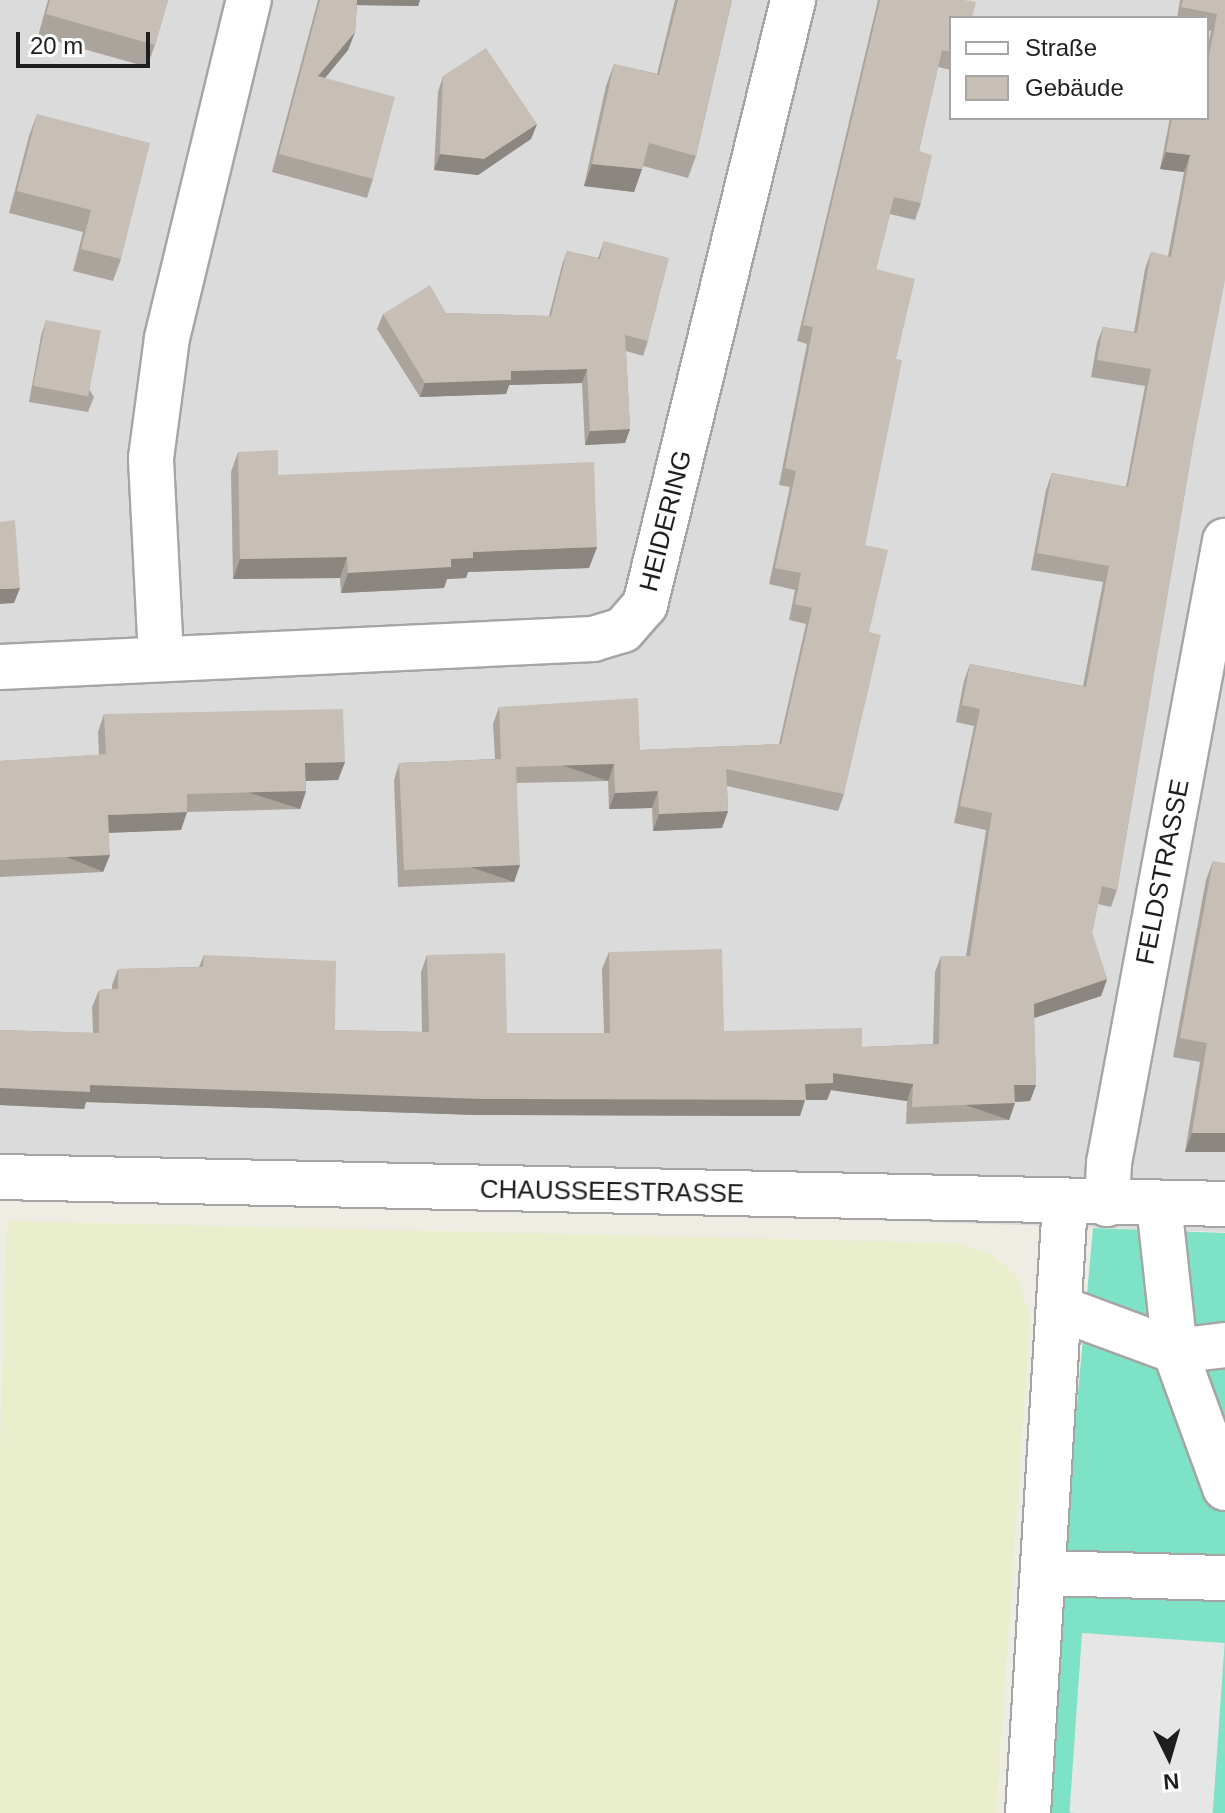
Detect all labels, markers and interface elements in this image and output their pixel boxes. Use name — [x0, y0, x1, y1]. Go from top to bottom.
scale bar — [20, 16, 154, 66]
legend — [949, 16, 1209, 120]
text: 20 m — [30, 32, 83, 59]
text: Straße — [1025, 34, 1097, 61]
text: Gebäude — [1025, 74, 1124, 101]
street label: HEIDERING — [633, 447, 699, 595]
street label: FELDSTRASSE — [1130, 777, 1196, 967]
street label: CHAUSSEESTRASSE — [480, 1174, 744, 1210]
north arrow — [1129, 1717, 1209, 1797]
text: N — [1162, 1768, 1180, 1795]

